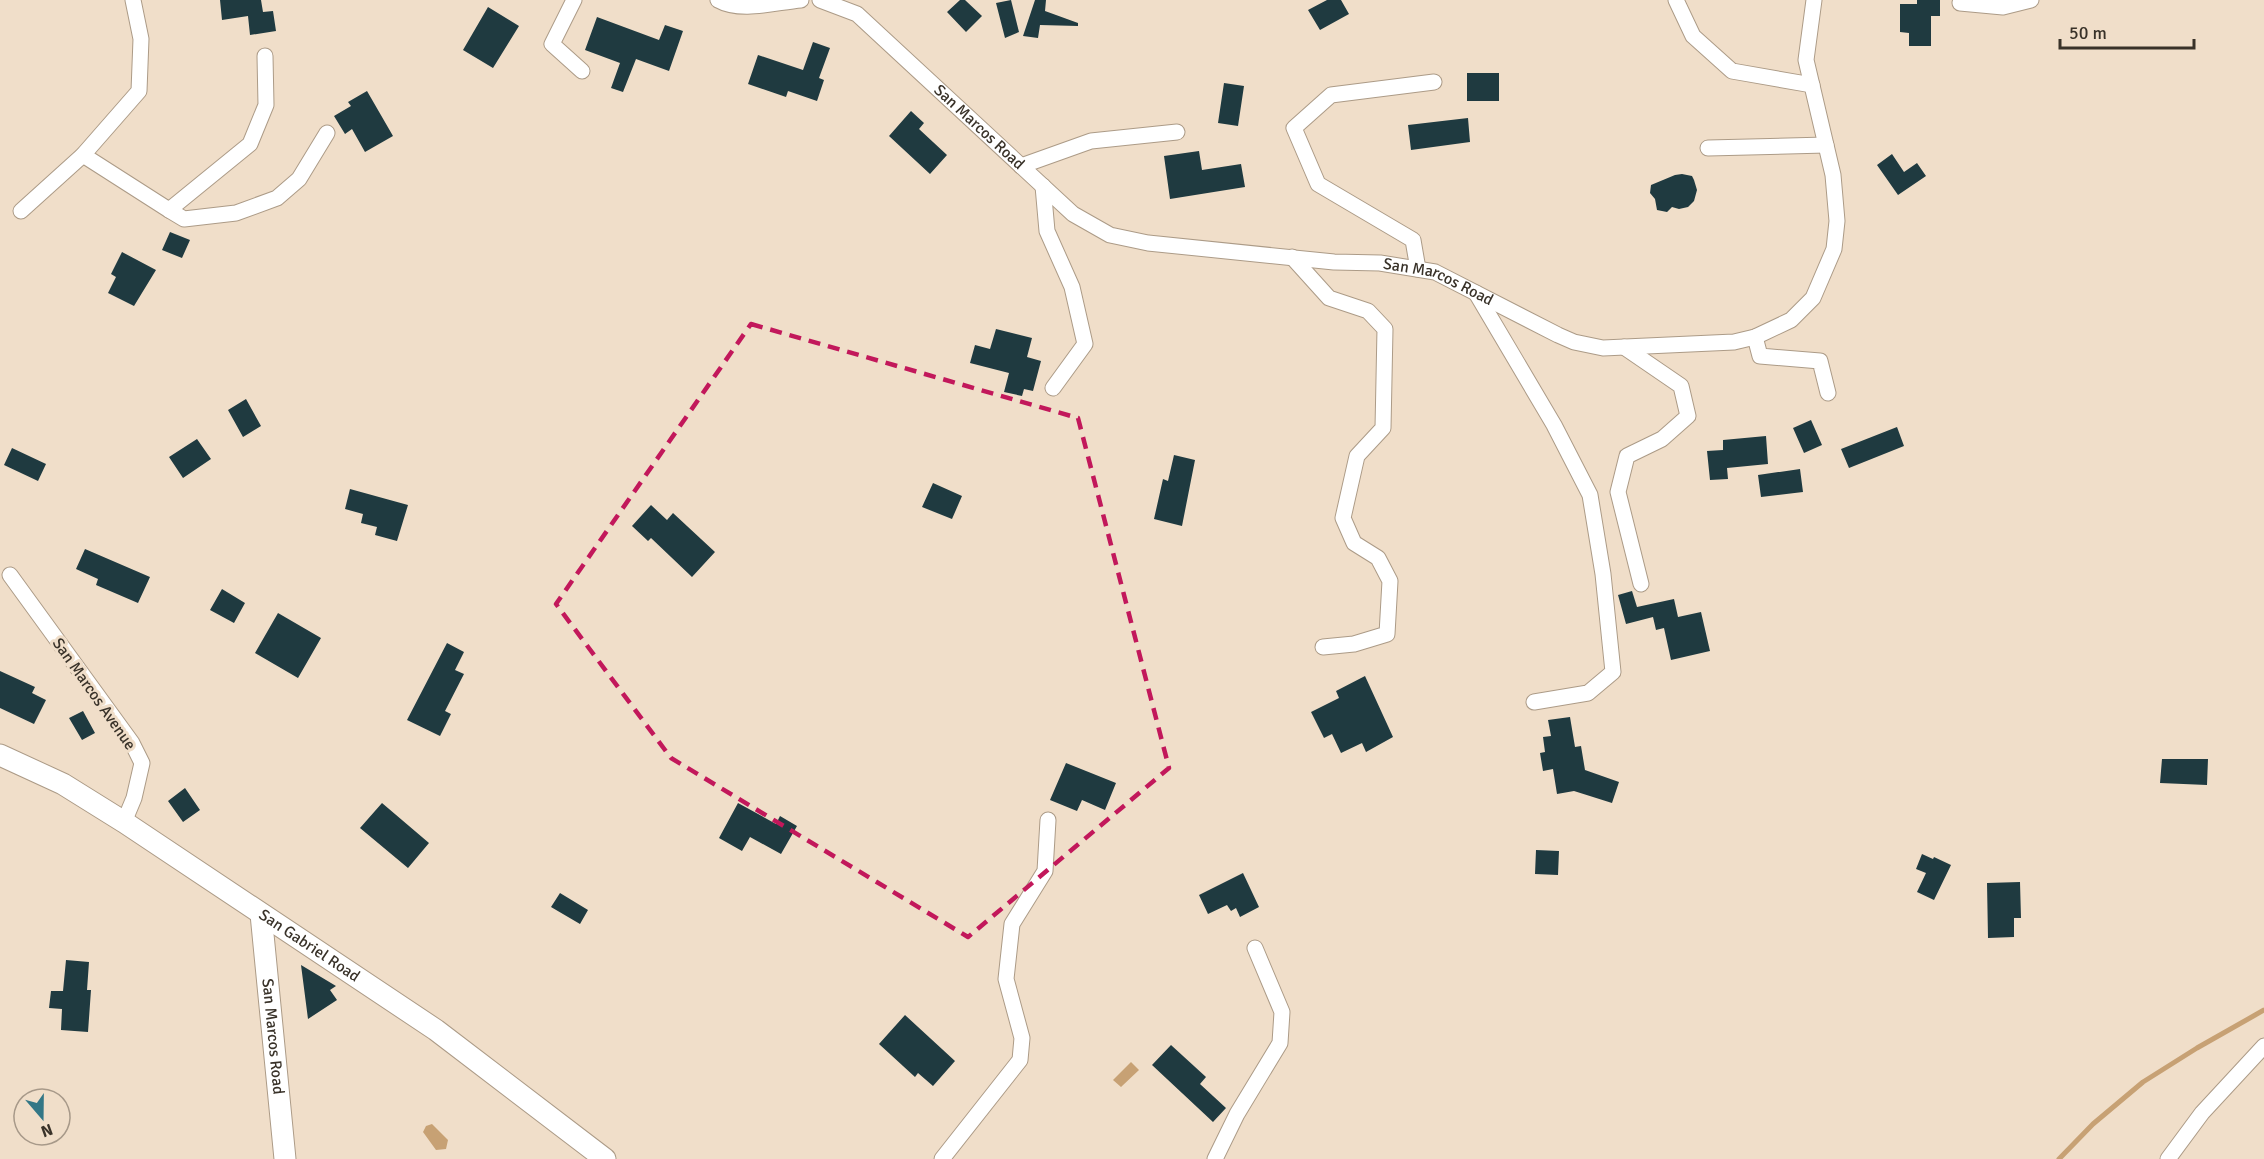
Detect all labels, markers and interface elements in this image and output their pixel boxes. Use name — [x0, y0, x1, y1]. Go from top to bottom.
scale bar — [2060, 12, 2194, 50]
text: 50 m — [2069, 22, 2107, 44]
street label: San Marcos Road — [930, 80, 1029, 174]
street label: San Marcos Road — [1382, 254, 1497, 310]
street label: San Marcos Avenue — [48, 634, 140, 754]
street label: San Gabriel Road — [255, 905, 364, 986]
street label: San Marcos Road — [257, 977, 289, 1095]
north arrow — [12, 1087, 72, 1147]
text: N — [38, 1119, 55, 1141]

